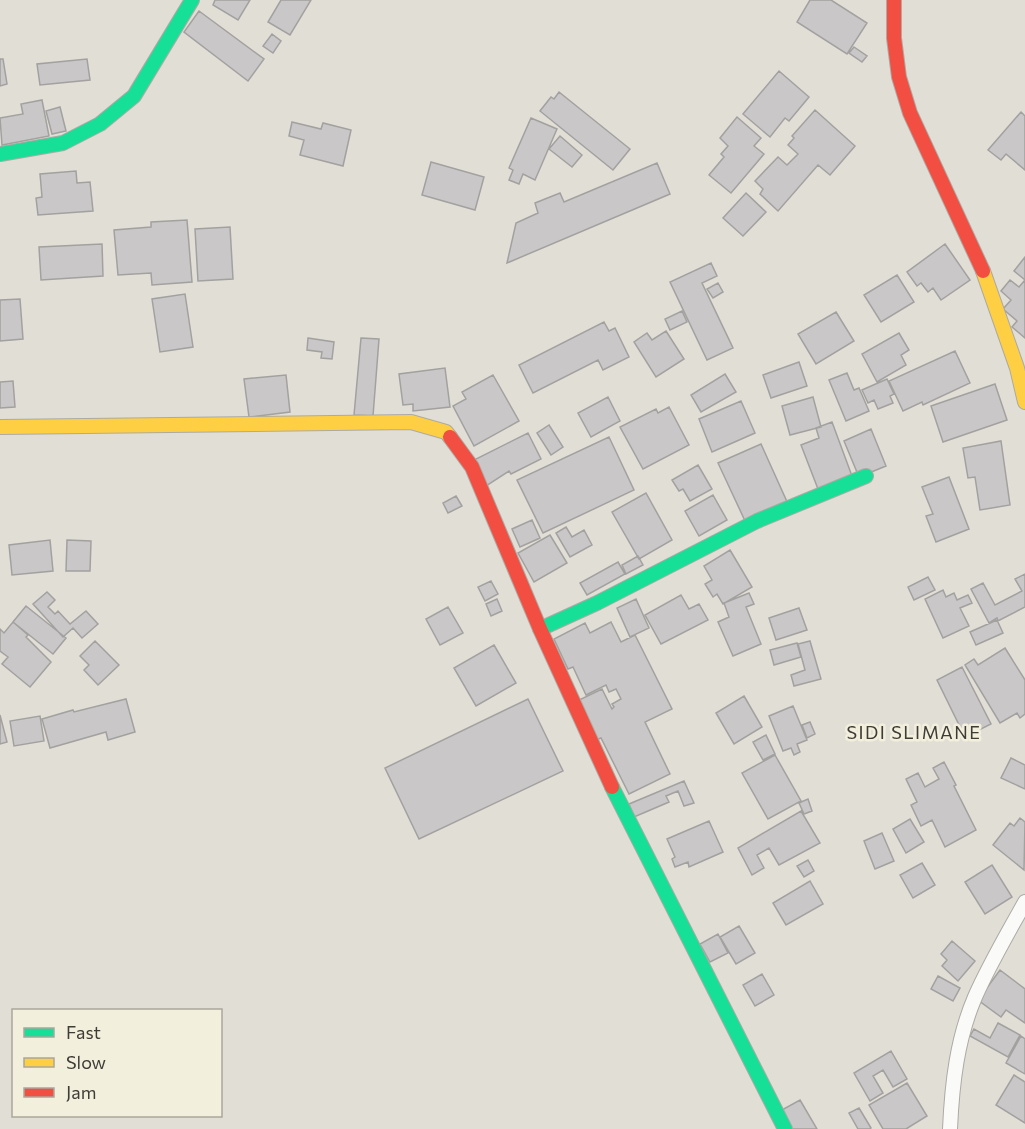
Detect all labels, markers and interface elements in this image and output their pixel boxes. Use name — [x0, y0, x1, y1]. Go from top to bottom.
district label: SIDI SLIMANE — [846, 721, 982, 743]
legend — [12, 1009, 222, 1117]
text: Fast — [66, 1021, 101, 1043]
text: Slow — [66, 1051, 106, 1073]
text: Jam — [66, 1081, 96, 1103]

